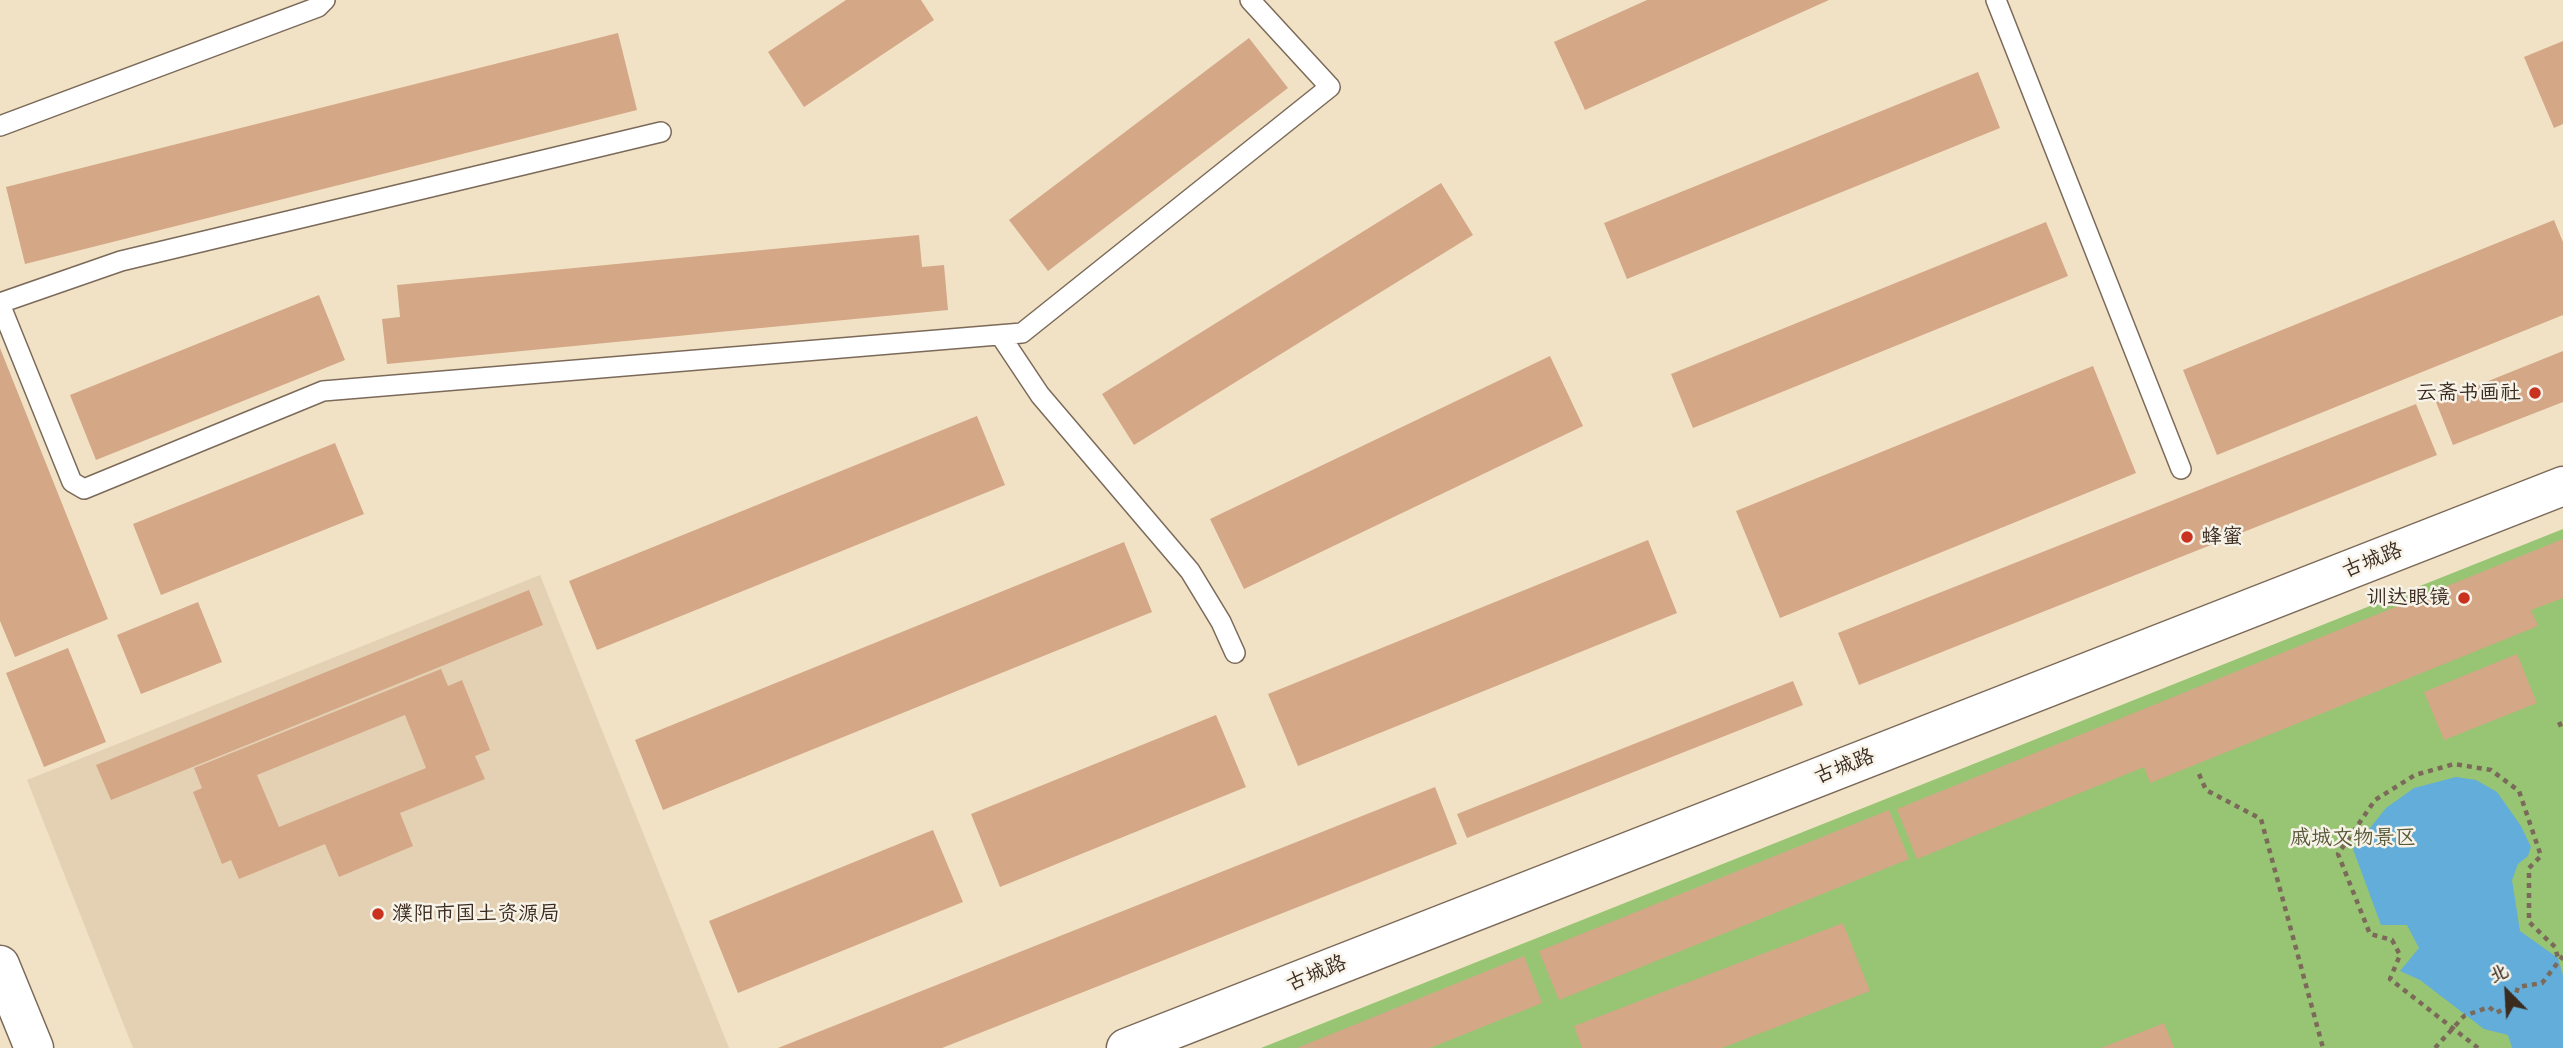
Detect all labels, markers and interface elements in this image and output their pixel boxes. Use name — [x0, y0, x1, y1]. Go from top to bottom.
place label: 云斋书画社 — [2416, 380, 2521, 406]
marker: 云斋书画社 — [2527, 385, 2543, 401]
place label: 蜂蜜 — [2201, 524, 2243, 550]
marker: 蜂蜜 — [2179, 529, 2195, 545]
street label: 古城路 — [2338, 537, 2406, 583]
place label: 训达眼镜 — [2366, 585, 2450, 611]
marker: 训达眼镜 — [2456, 590, 2472, 606]
street label: 古城路 — [1810, 743, 1878, 789]
park label: 戚城文物景区 — [2290, 825, 2416, 851]
place label: 濮阳市国土资源局 — [392, 901, 560, 927]
marker: 濮阳市国土资源局 — [370, 906, 386, 922]
street label: 古城路 — [1282, 950, 1350, 996]
north arrow — [2472, 957, 2542, 1027]
text: 北 — [2484, 957, 2512, 988]

